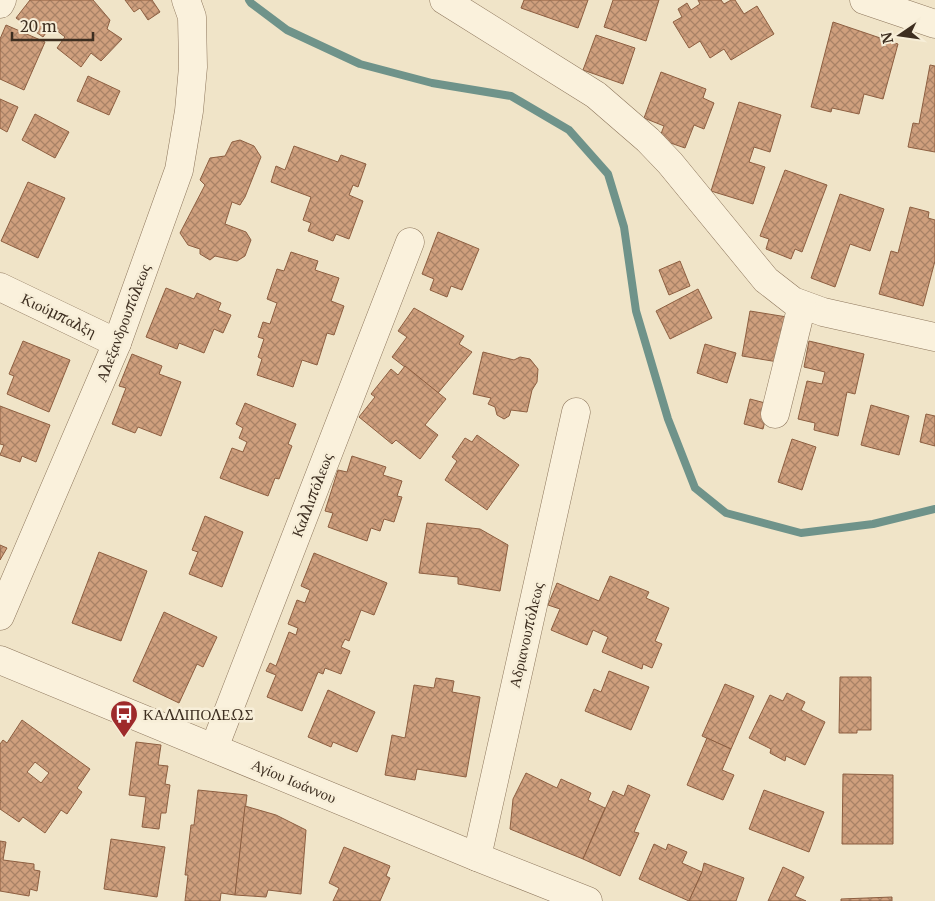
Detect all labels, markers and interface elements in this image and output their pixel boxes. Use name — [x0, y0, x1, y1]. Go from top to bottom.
scale bar — [12, 10, 94, 42]
north arrow — [875, 10, 925, 60]
text: 20 m — [20, 17, 57, 36]
text: N — [877, 31, 897, 45]
street label: Αλεξανδρουπόλεως — [92, 261, 154, 385]
street label: Κιούμπαλξη — [19, 289, 100, 341]
street label: Καλλιπόλεως — [287, 450, 337, 540]
street label: Αδριανουπόλεως — [505, 580, 547, 690]
bus stop icon: ΚΑΛΛΙΠΟΛΕΩΣ — [109, 699, 139, 738]
place label: ΚΑΛΛΙΠΟΛΕΩΣ — [143, 705, 254, 724]
street label: Αγίου Ιωάννου — [249, 755, 339, 807]

